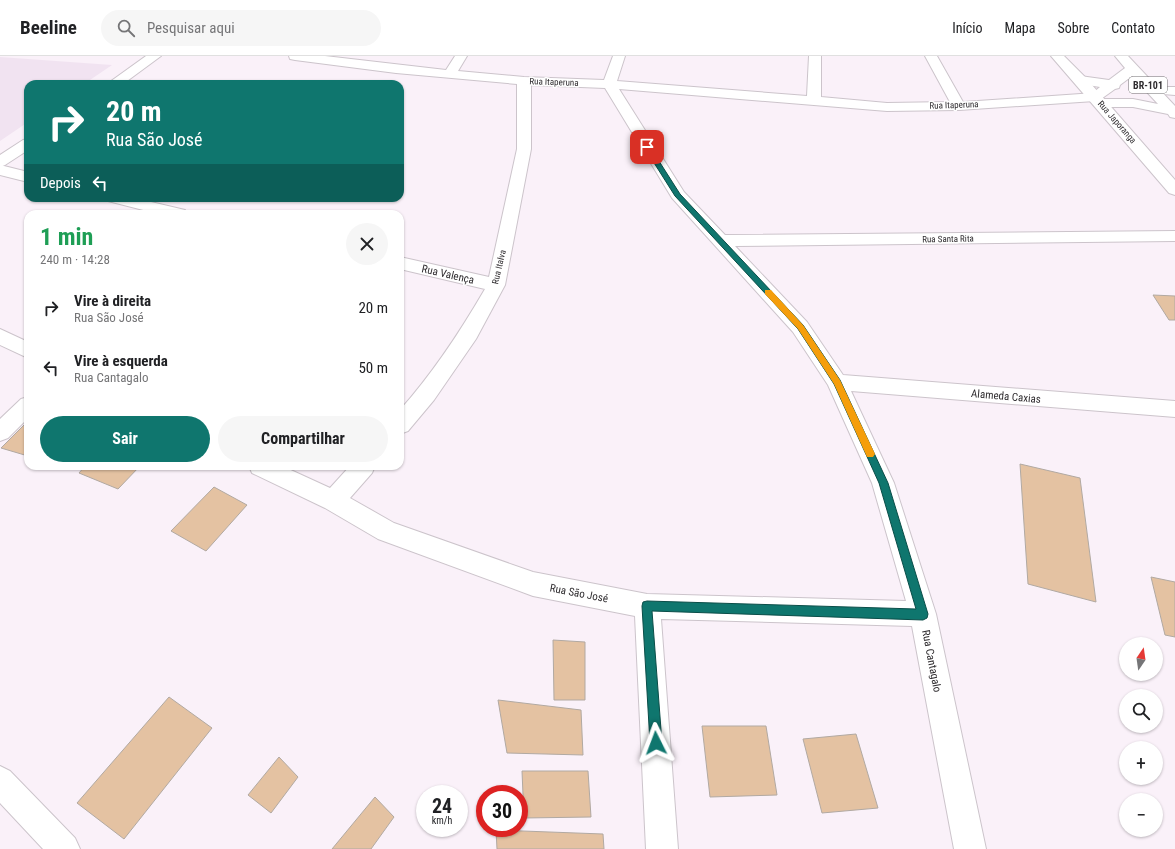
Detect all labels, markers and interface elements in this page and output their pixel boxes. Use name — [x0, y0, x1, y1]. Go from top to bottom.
search box — [101, 10, 381, 46]
text: Beeline — [20, 16, 77, 39]
icon: search — [115, 17, 137, 39]
text: Pesquisar aqui — [147, 19, 235, 37]
text: Início — [952, 20, 983, 36]
text: Mapa — [1005, 20, 1035, 36]
text: Sobre — [1057, 20, 1089, 36]
text: Contato — [1111, 20, 1155, 36]
street label: Rua Itaperuna — [529, 76, 579, 88]
road number: BR-101 — [1129, 77, 1167, 93]
text: 20 m — [106, 95, 162, 128]
icon: right — [40, 96, 92, 148]
street label: Rua Itaperuna — [929, 99, 979, 111]
street label: Rua Japoranga — [1096, 99, 1138, 145]
text: Rua São José — [106, 129, 203, 150]
pin — [630, 130, 664, 164]
icon: arrive — [636, 136, 658, 158]
icon: left — [89, 172, 111, 194]
text: Depois — [40, 174, 81, 192]
text: 1 min — [40, 223, 93, 251]
button: close — [346, 223, 388, 265]
street label: Rua Santa Rita — [922, 234, 974, 244]
street label: Rua Italva — [490, 249, 508, 285]
text: 240 m · 14:28 — [40, 252, 110, 267]
street label: Rua Valença — [420, 262, 475, 287]
text: Vire à direita — [74, 292, 151, 310]
icon: right — [40, 297, 62, 319]
text: 20 m — [358, 299, 388, 317]
text: Rua São José — [74, 310, 144, 325]
text: Vire à esquerda — [74, 352, 168, 370]
icon: left — [40, 357, 62, 379]
text: 50 m — [358, 359, 388, 377]
text: Rua Cantagalo — [74, 370, 149, 385]
street label: Alameda Caxias — [971, 387, 1041, 406]
button: Sair — [40, 416, 210, 462]
button: Compartilhar — [218, 416, 388, 462]
street label: Rua São José — [549, 581, 609, 605]
street label: Rua Cantagalo — [919, 629, 944, 694]
north arrow — [1119, 637, 1163, 681]
map controls — [1119, 637, 1163, 837]
button: search — [1119, 689, 1163, 733]
position arrow — [635, 722, 677, 764]
button: + — [1119, 741, 1163, 785]
speed limit sign: 30 — [476, 785, 528, 837]
button: − — [1119, 793, 1163, 837]
text: 24 — [432, 794, 452, 818]
text: km/h — [432, 815, 452, 826]

